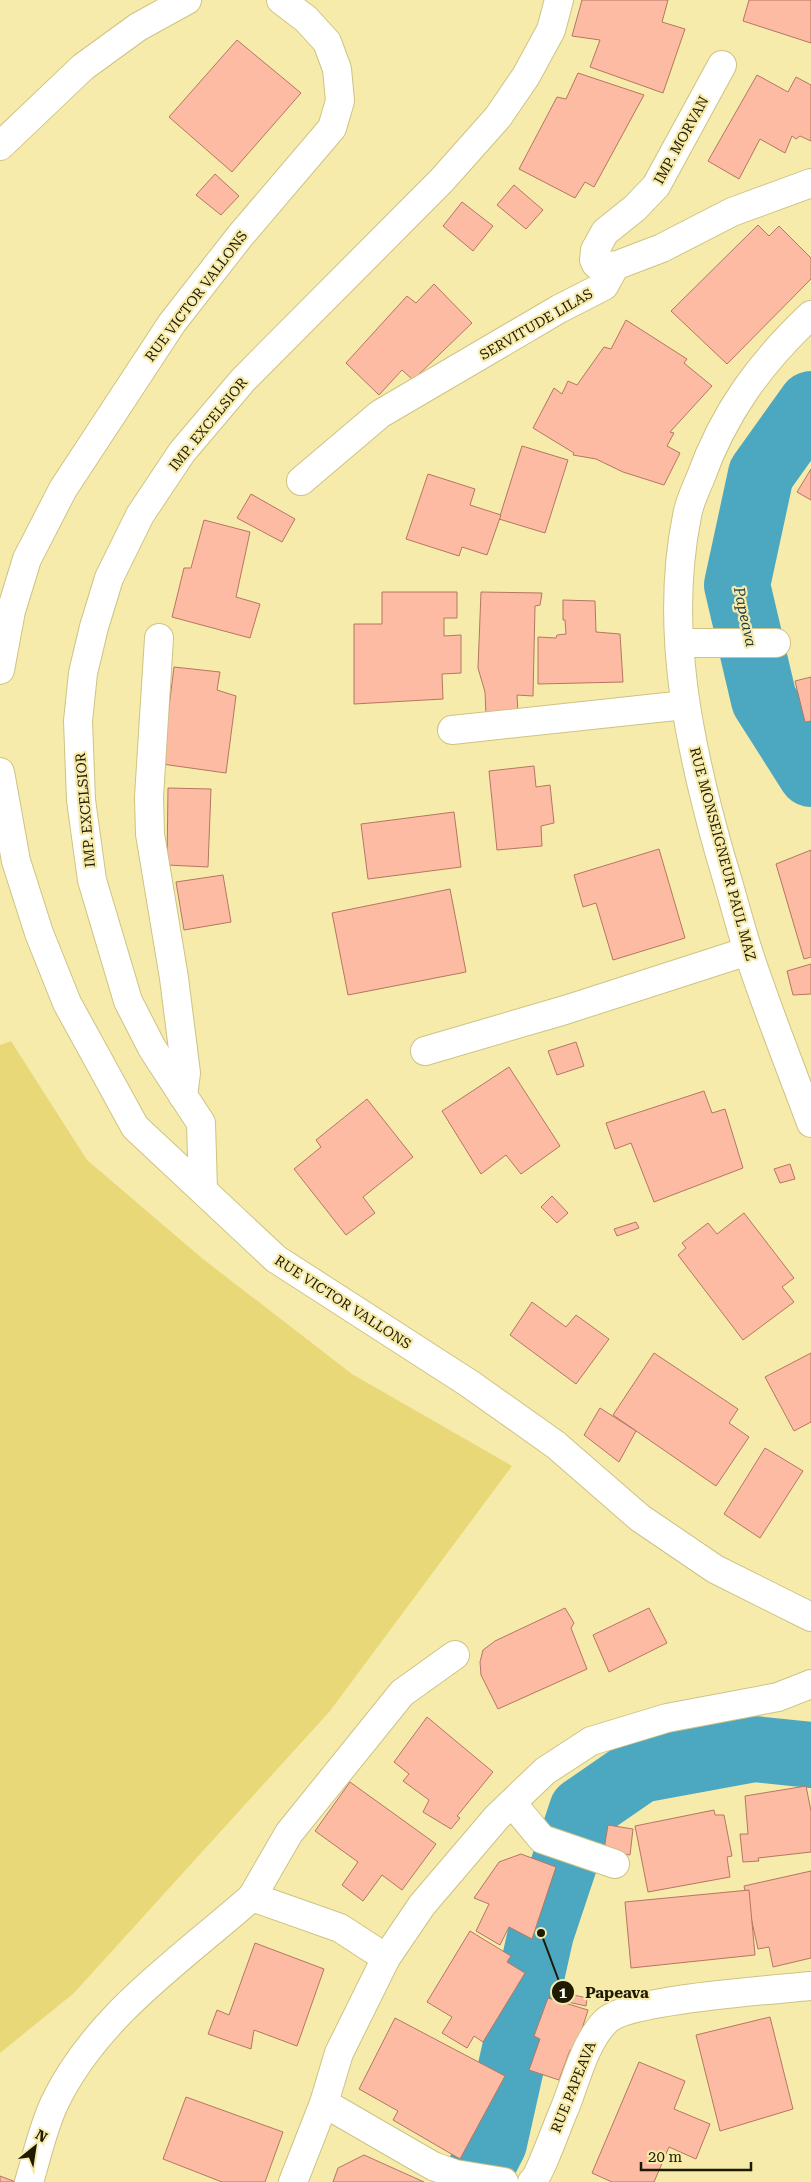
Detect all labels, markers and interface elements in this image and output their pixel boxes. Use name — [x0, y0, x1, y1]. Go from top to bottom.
street label: IMP. MORVAN — [650, 93, 712, 187]
street label: RUE VICTOR VALLONS — [142, 227, 250, 364]
street label: SERVITUDE LILAS — [477, 285, 596, 363]
street label: IMP. EXCELSIOR — [166, 374, 251, 474]
water label: Papeava — [730, 584, 760, 649]
street label: RUE MONSEIGNEUR PAUL MAZ — [687, 745, 759, 963]
street label: IMP. EXCELSIOR — [72, 752, 98, 868]
street label: RUE VICTOR VALLONS — [272, 1252, 414, 1352]
callout: Papeava — [551, 1977, 659, 2007]
text: 1 — [559, 1984, 568, 2002]
text: Papeava — [585, 1984, 649, 2002]
street label: RUE PAPEAVA — [547, 2039, 599, 2135]
north arrow — [10, 2122, 60, 2172]
text: N — [33, 2126, 50, 2145]
scale bar — [641, 2140, 751, 2172]
text: 20 m — [648, 2148, 683, 2166]

